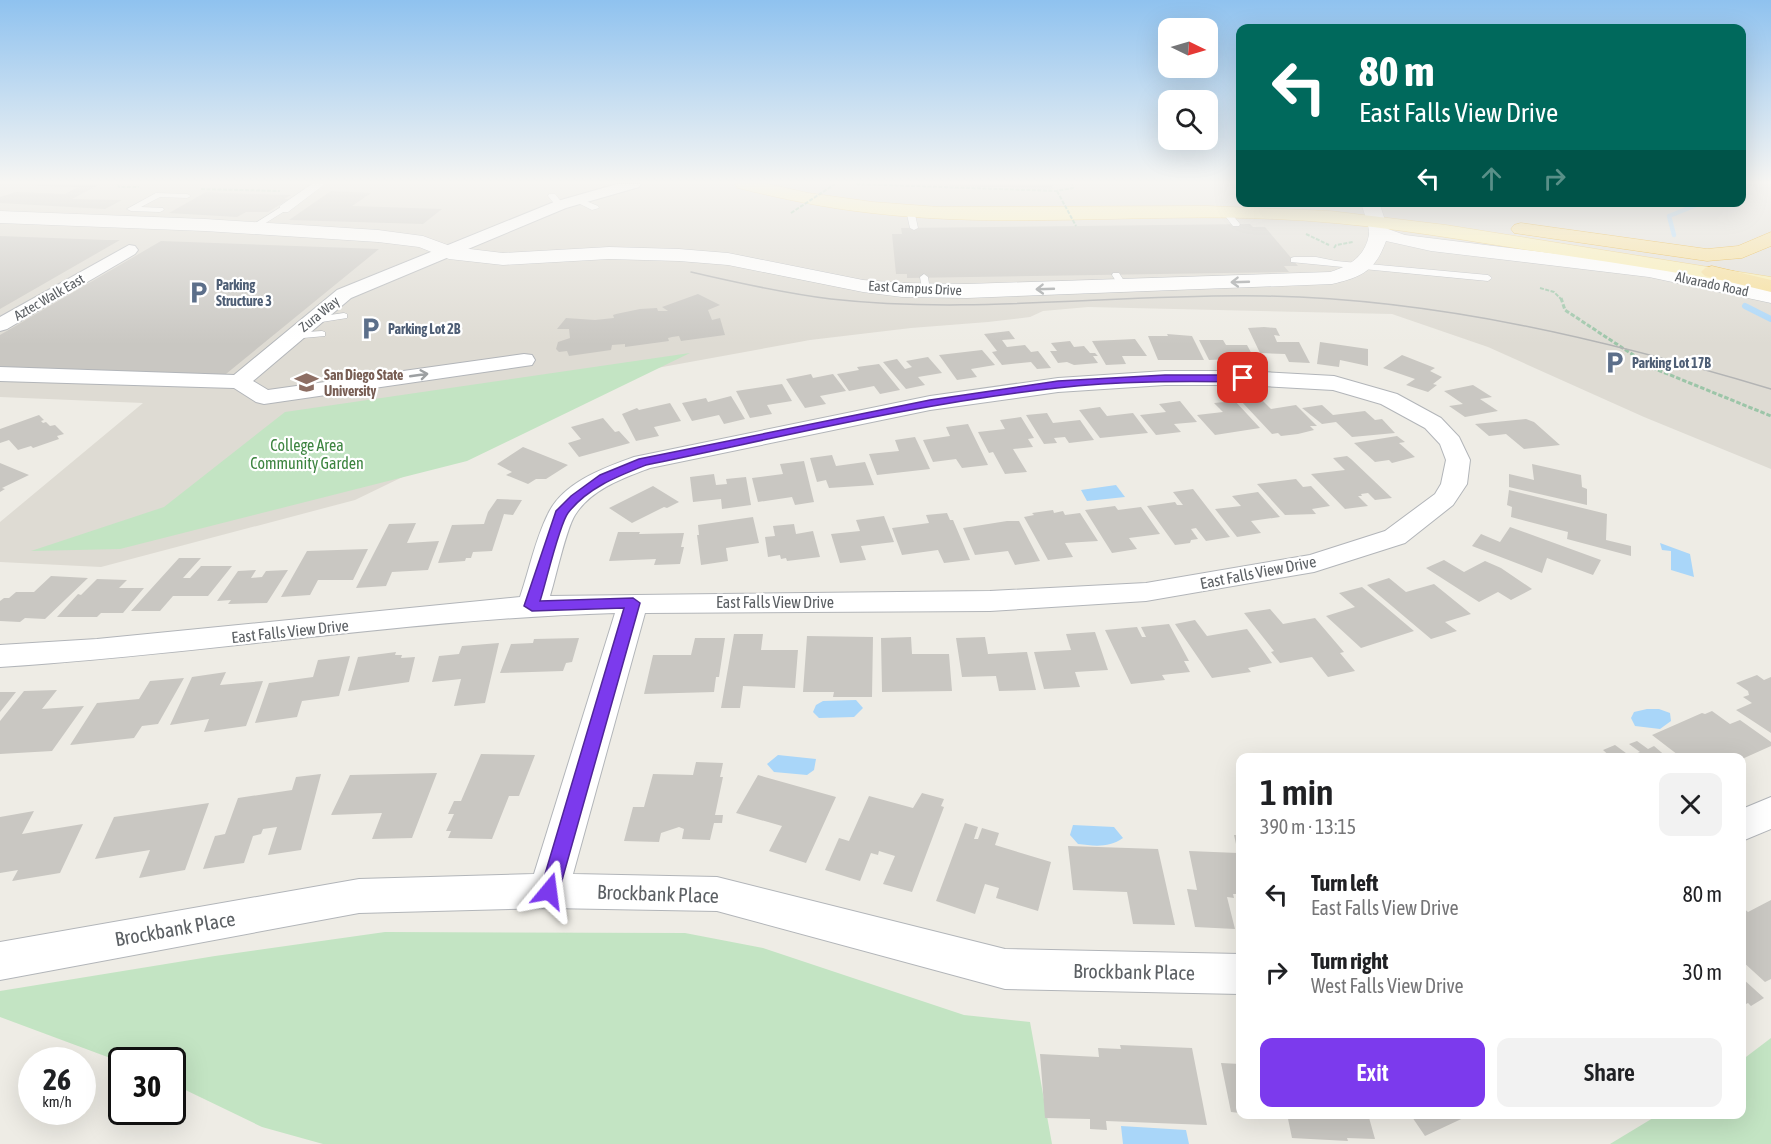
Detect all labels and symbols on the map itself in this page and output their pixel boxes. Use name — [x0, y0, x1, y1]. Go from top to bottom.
north arrow — [1158, 18, 1218, 78]
street label: Alvarado Road — [1674, 268, 1750, 300]
street label: Aztec Walk East — [11, 270, 87, 324]
place label: Parking Structure 3 — [216, 277, 272, 309]
one-way arrow — [1231, 277, 1251, 288]
street label: East Campus Drive — [868, 278, 962, 298]
parking icon: Parking Structure 3 — [185, 280, 211, 306]
one-way arrow — [1036, 283, 1056, 295]
street label: Zura Way — [296, 293, 343, 335]
parking icon: Parking Lot 2B — [357, 316, 383, 342]
place label: Parking Lot 2B — [388, 321, 461, 337]
parking icon: Parking Lot 17B — [1601, 350, 1627, 376]
pin — [1217, 352, 1268, 403]
place label: Parking Lot 17B — [1632, 355, 1711, 371]
place label: San Diego State University — [324, 367, 403, 399]
school or university icon: San Diego State University — [293, 370, 319, 396]
one-way arrow — [409, 370, 429, 381]
park label: College Area Community Garden — [250, 436, 364, 473]
street label: East Falls View Drive — [1198, 552, 1318, 592]
street label: East Falls View Drive — [716, 593, 834, 611]
street label: East Falls View Drive — [230, 616, 350, 646]
position arrow — [517, 859, 581, 923]
street label: Brockbank Place — [597, 880, 719, 907]
street label: Brockbank Place — [113, 907, 237, 950]
street label: Brockbank Place — [1073, 959, 1195, 984]
speed limit sign: 30 — [108, 1047, 186, 1125]

